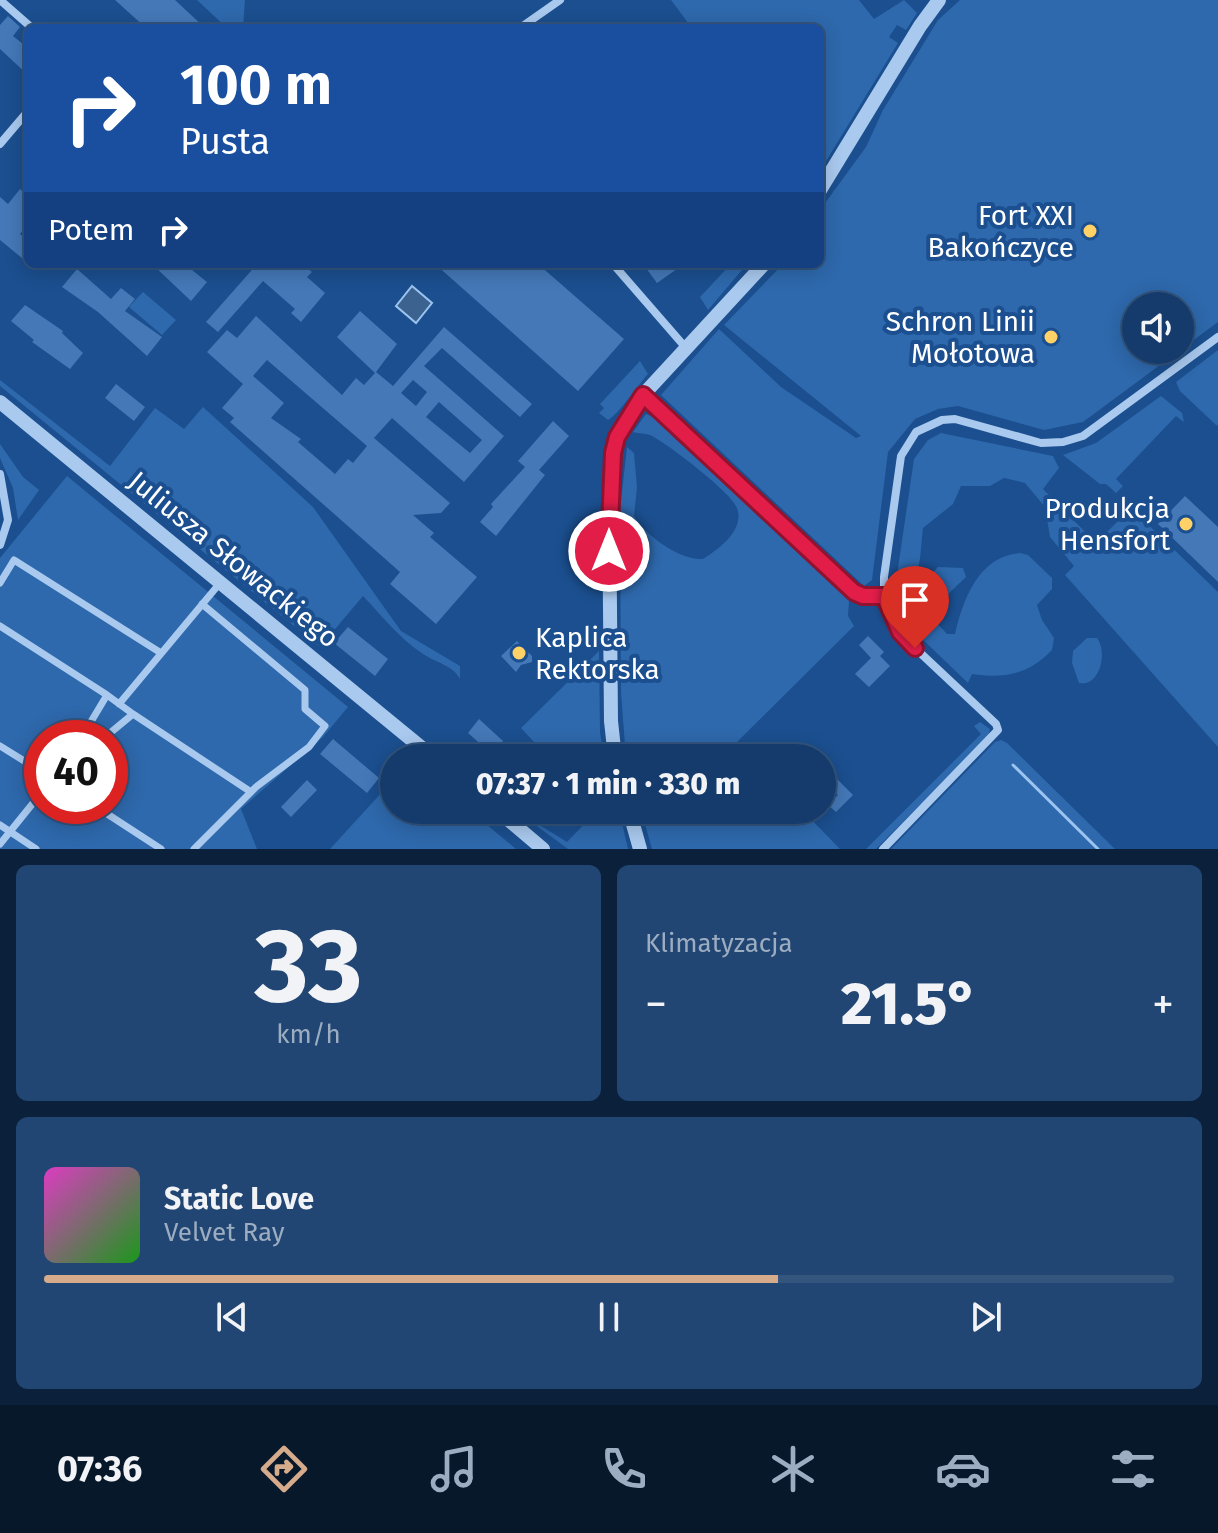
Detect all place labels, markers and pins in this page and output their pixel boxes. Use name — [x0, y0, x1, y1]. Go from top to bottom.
place label: Fort XXI Bakończyce — [928, 199, 1074, 264]
marker: Fort XXI Bakończyce — [1081, 222, 1099, 240]
place label: Schron Linii Mołotowa — [886, 305, 1035, 370]
marker: Schron Linii Mołotowa — [1042, 328, 1060, 346]
place label: Produkcja Hensfort — [1044, 492, 1171, 557]
marker: Produkcja Hensfort — [1177, 515, 1195, 533]
pin — [881, 566, 949, 648]
place label: Kaplica Rektorska — [535, 621, 660, 686]
marker: Kaplica Rektorska — [510, 644, 528, 662]

